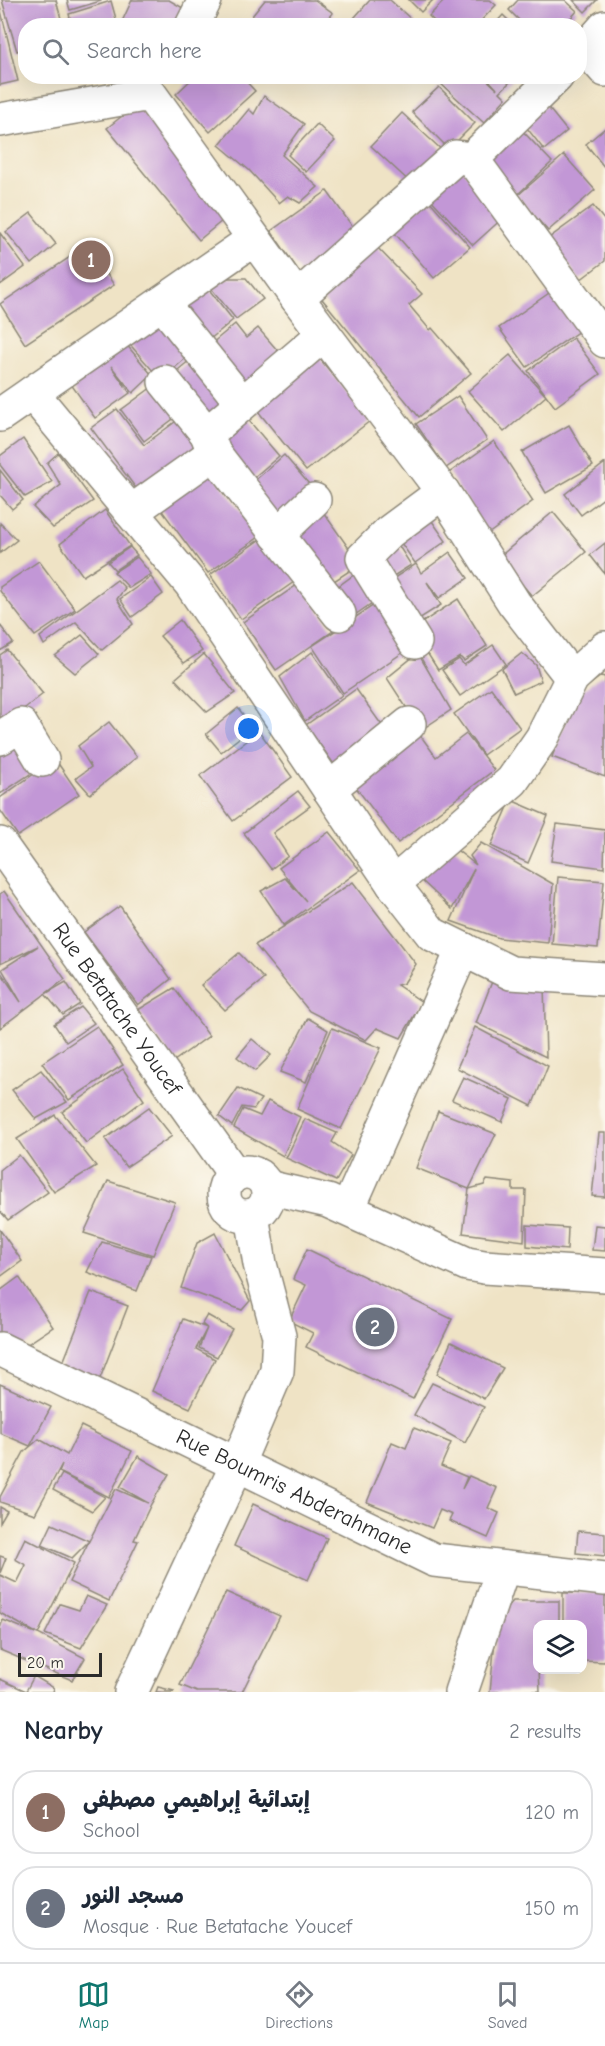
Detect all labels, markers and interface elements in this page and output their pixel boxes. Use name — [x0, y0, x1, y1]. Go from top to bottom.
search box — [18, 18, 587, 84]
icon: search — [39, 35, 72, 68]
text: Search here — [87, 38, 202, 64]
pin: 1 — [72, 238, 110, 282]
your location — [234, 714, 263, 743]
street label: Rue Betatache Youcef — [47, 918, 188, 1101]
pin: 2 — [356, 1304, 394, 1350]
street label: Rue Boumris Abderahmane — [172, 1424, 416, 1560]
map controls — [533, 1620, 587, 1674]
button: layers — [533, 1620, 587, 1674]
scale bar — [18, 1650, 102, 1678]
text: 20 m — [27, 1654, 64, 1672]
text: Nearby — [24, 1716, 103, 1746]
text: 2 results — [509, 1720, 581, 1743]
text: إبتدائية إبراهيمي مصطفى — [83, 1787, 310, 1813]
text: 1 — [42, 1801, 49, 1824]
text: 120 m — [525, 1801, 579, 1824]
text: School — [83, 1819, 140, 1842]
text: مسجد النور — [83, 1883, 184, 1909]
text: 2 — [41, 1897, 50, 1920]
text: 150 m — [525, 1897, 579, 1920]
text: Mosque · Rue Betatache Youcef — [83, 1915, 352, 1938]
tab: Map — [77, 1978, 110, 2032]
tab: Directions — [265, 1978, 333, 2032]
tab: Saved — [488, 1978, 528, 2032]

